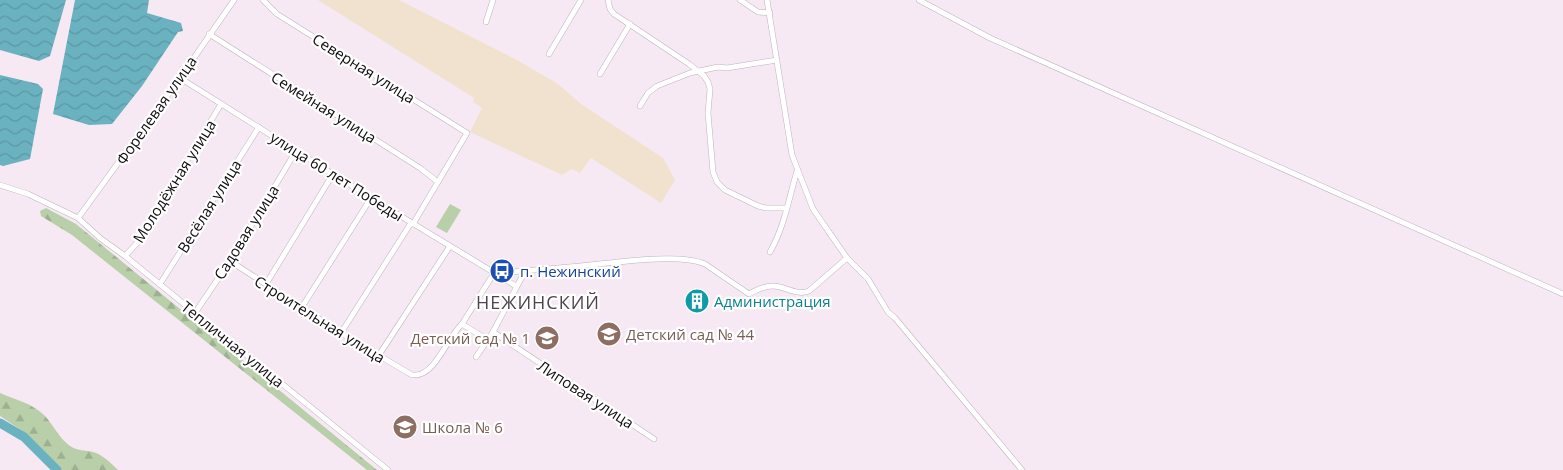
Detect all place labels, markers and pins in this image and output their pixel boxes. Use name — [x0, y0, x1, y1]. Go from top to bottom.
bus stop icon: п. Нежинский — [489, 258, 515, 284]
place label: п. Нежинский — [520, 261, 621, 281]
building icon: Администрация — [684, 288, 710, 314]
place label: Администрация — [714, 291, 831, 311]
school or university icon: Детский сад № 44 — [596, 321, 622, 347]
place label: Детский сад № 44 — [626, 324, 754, 344]
school or university icon: Детский сад № 1 — [534, 325, 560, 351]
place label: Детский сад № 1 — [411, 328, 530, 348]
school or university icon: Школа № 6 — [392, 414, 418, 440]
place label: Школа № 6 — [422, 417, 503, 437]

